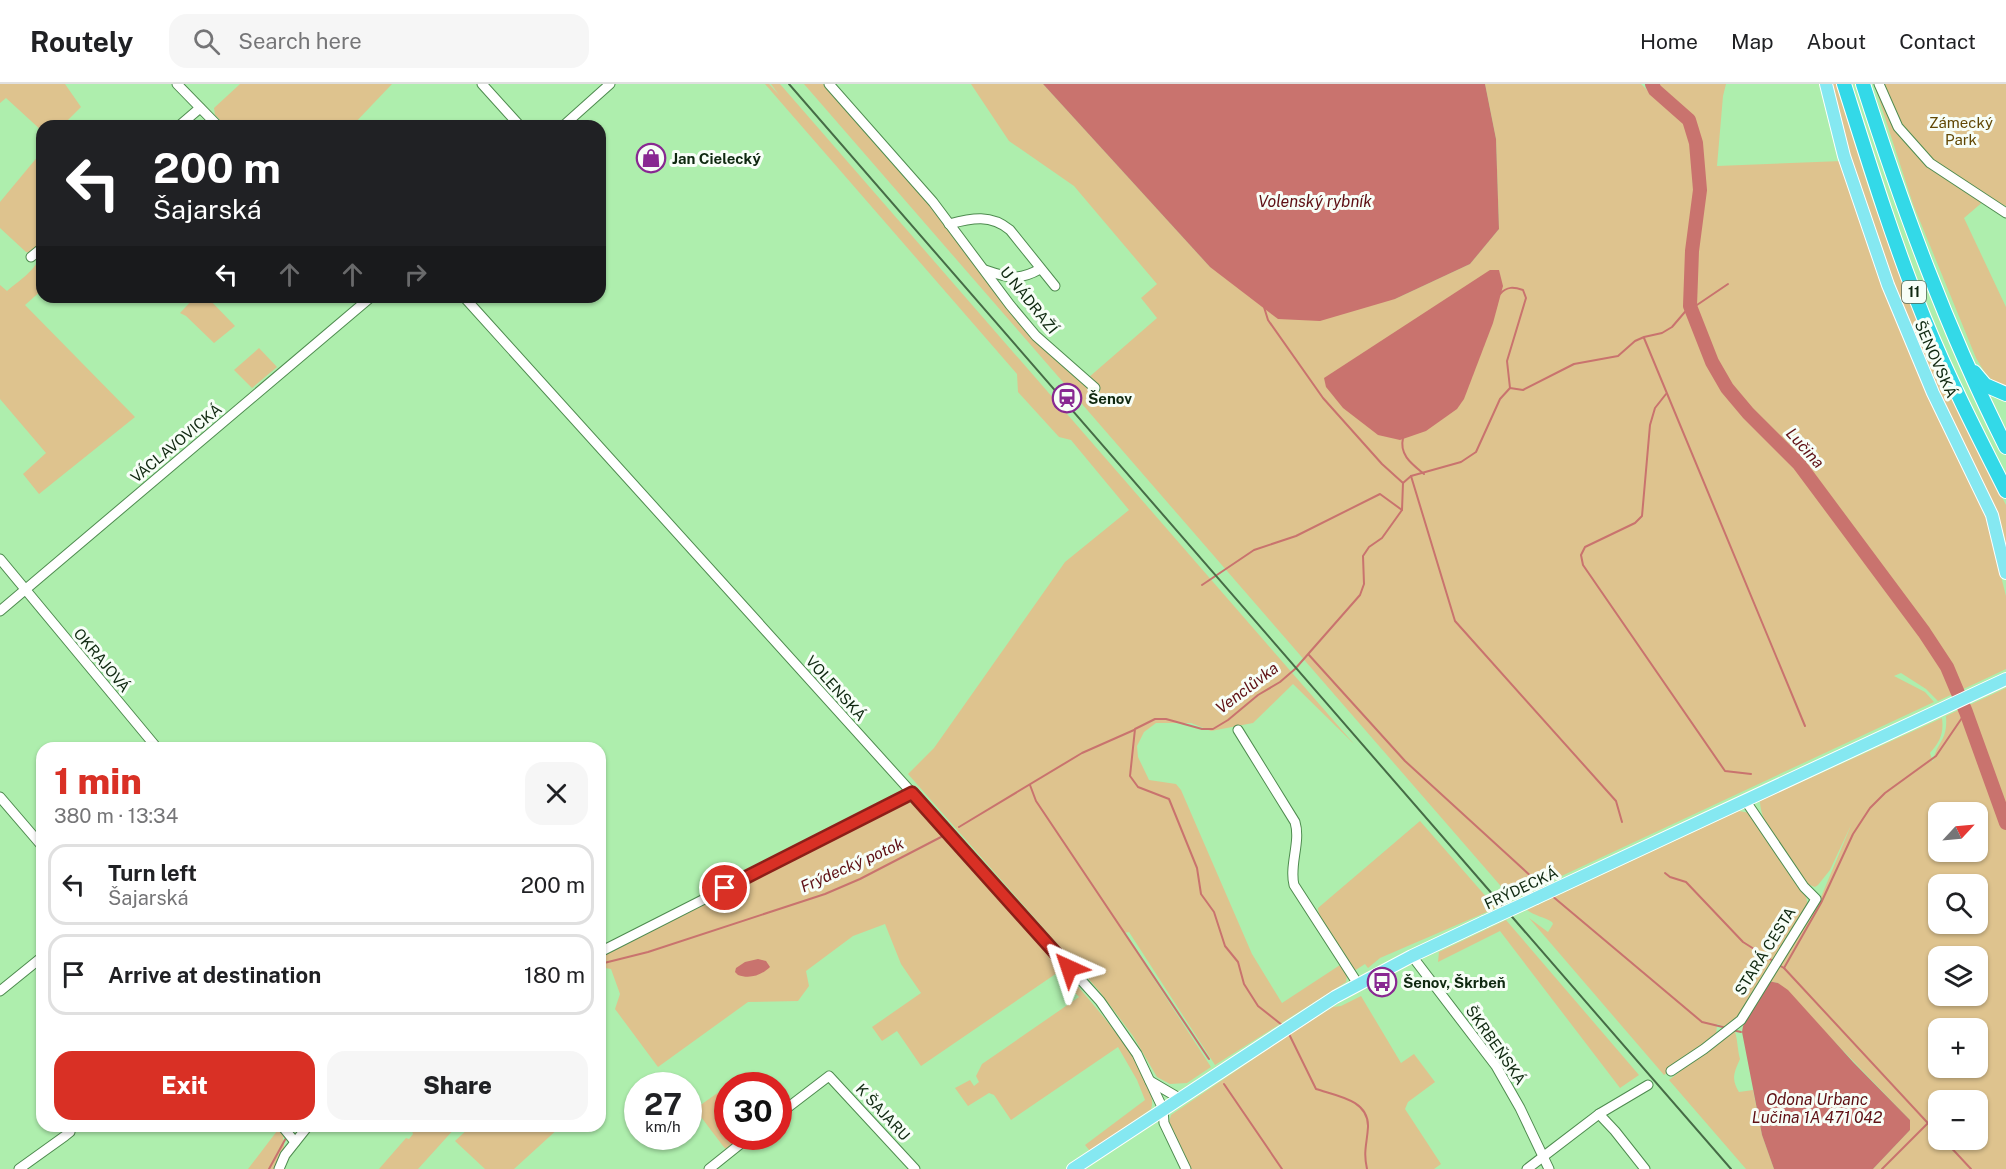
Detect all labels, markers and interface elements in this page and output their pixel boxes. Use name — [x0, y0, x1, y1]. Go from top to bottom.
search box — [169, 14, 589, 68]
text: Routely — [30, 25, 133, 58]
icon: search — [190, 25, 223, 58]
text: Search here — [238, 28, 362, 54]
text: Home — [1640, 29, 1698, 54]
text: Map — [1731, 29, 1774, 54]
text: About — [1807, 29, 1866, 54]
text: Contact — [1899, 29, 1976, 54]
park label: Zámecký Park — [1929, 114, 1993, 148]
shop icon: Jan Cielecký — [635, 142, 667, 174]
text: 200 m — [153, 143, 281, 192]
icon: left — [54, 144, 132, 222]
place label: Jan Cielecký — [672, 150, 761, 167]
water label: Volenský rybník — [1258, 192, 1372, 211]
text: Šajarská — [153, 193, 262, 225]
icon: left — [210, 258, 243, 291]
icon: ahead — [273, 258, 306, 291]
icon: ahead — [336, 258, 369, 291]
icon: right — [399, 258, 432, 291]
street label: U NÁDRAŽÍ — [997, 263, 1062, 338]
road number: 11 — [1902, 281, 1926, 303]
street label: ŠENOVSKÁ — [1911, 318, 1961, 400]
station icon: Šenov — [1051, 382, 1083, 414]
place label: Šenov — [1088, 390, 1132, 407]
street label: VÁCLAVOVICKÁ — [127, 400, 225, 486]
water label: Lučina — [1782, 424, 1828, 472]
street label: OKRAJOVÁ — [70, 625, 134, 696]
street label: VOLENSKÁ — [802, 652, 870, 724]
water label: Venclůvka — [1212, 658, 1282, 718]
text: 1 min — [54, 760, 142, 802]
button: close — [525, 762, 588, 825]
north arrow — [1928, 802, 1988, 862]
map controls — [1928, 802, 1988, 1150]
text: 380 m · 13:34 — [54, 804, 178, 828]
water label: Frýdecký potok — [797, 834, 907, 896]
text: Turn left — [108, 860, 197, 886]
pin — [699, 862, 750, 913]
street label: FRÝDECKÁ — [1482, 863, 1561, 912]
icon: left — [57, 868, 90, 901]
icon: arrive — [708, 871, 741, 904]
text: 200 m — [521, 872, 585, 898]
button: search — [1928, 874, 1988, 934]
text: Šajarská — [108, 886, 189, 910]
street label: STARÁ CESTA — [1731, 904, 1799, 998]
position arrow — [1037, 936, 1101, 1000]
button: layers — [1928, 946, 1988, 1006]
icon: arrive — [57, 958, 90, 991]
text: Arrive at destination — [108, 962, 321, 988]
text: 180 m — [524, 962, 585, 988]
bus stop icon: Šenov, Škrbeň — [1366, 966, 1398, 998]
place label: Šenov, Škrbeň — [1403, 974, 1506, 991]
street label: ŠKRBEŇSKÁ — [1463, 1002, 1530, 1088]
button: + — [1928, 1018, 1988, 1078]
button: Exit — [54, 1051, 315, 1120]
button: Share — [327, 1051, 588, 1120]
speed limit sign: 30 — [714, 1072, 792, 1150]
street label: K ŠAJARU — [853, 1080, 913, 1144]
text: 27 — [644, 1086, 682, 1122]
water label: Odona Urbanc Lučina 1A 471 042 — [1752, 1090, 1883, 1127]
button: − — [1928, 1090, 1988, 1150]
text: km/h — [645, 1118, 681, 1135]

